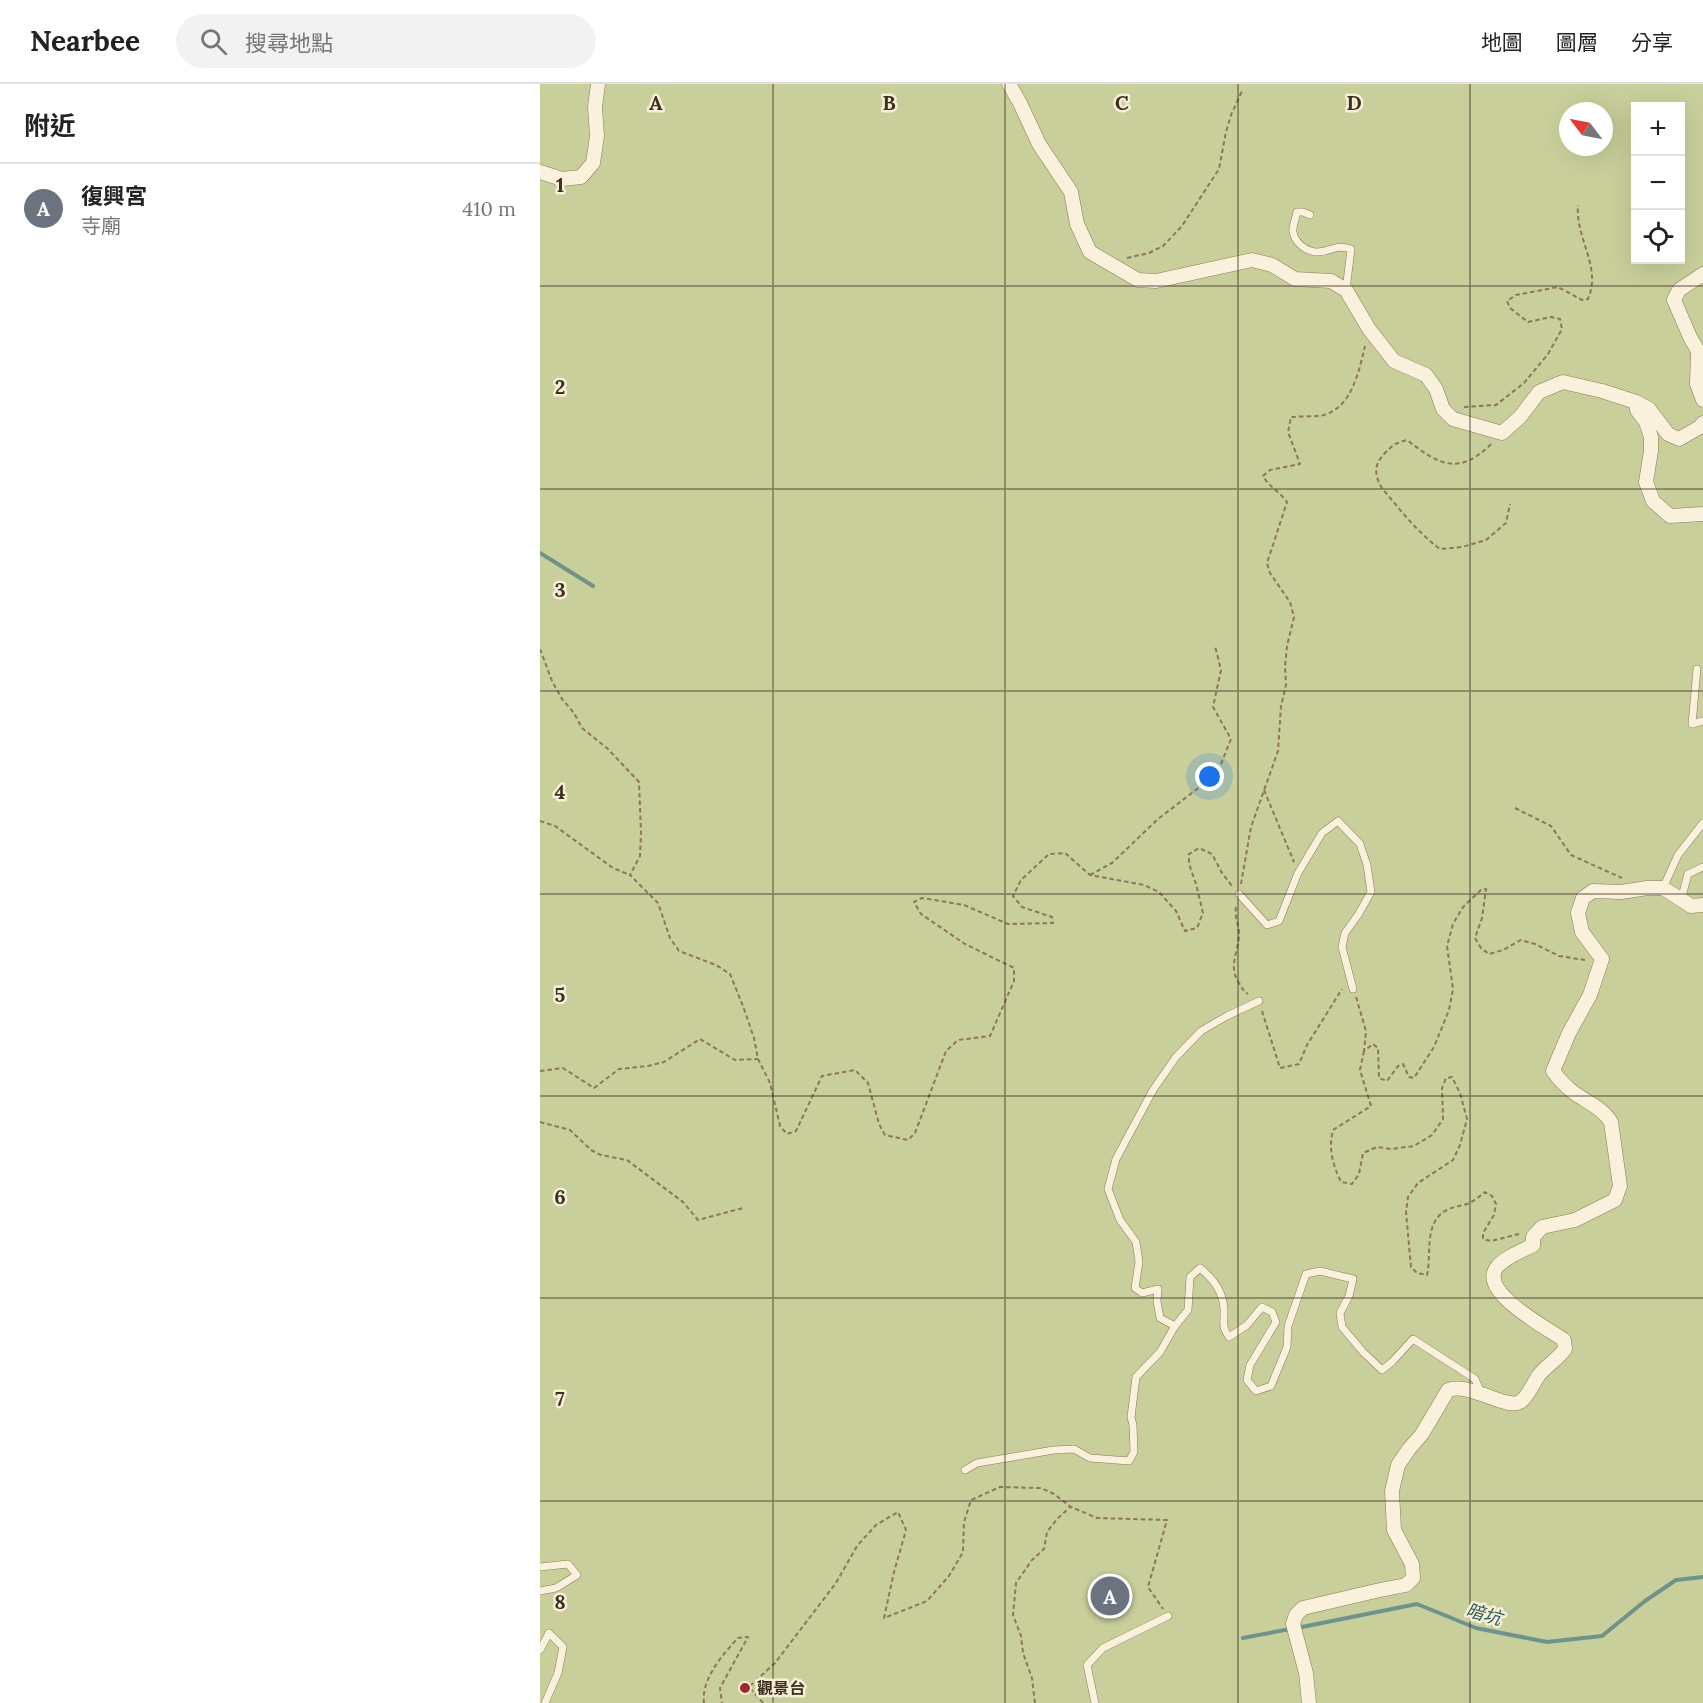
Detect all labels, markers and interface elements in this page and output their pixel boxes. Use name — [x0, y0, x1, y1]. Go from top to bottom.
search box — [176, 14, 596, 68]
text: Nearbee — [30, 23, 140, 59]
icon: search — [197, 25, 230, 58]
text: 搜尋地點 — [245, 29, 333, 57]
text: 地圖 — [1481, 29, 1523, 56]
text: 圖層 — [1556, 29, 1598, 56]
text: 分享 — [1631, 29, 1673, 56]
text: A — [649, 90, 663, 115]
text: B — [882, 90, 896, 115]
text: C — [1115, 90, 1129, 115]
text: D — [1346, 90, 1362, 115]
north arrow — [1559, 102, 1613, 156]
map controls — [1631, 102, 1685, 264]
button: + — [1631, 102, 1685, 156]
text: 附近 — [24, 109, 76, 142]
button: − — [1631, 156, 1685, 210]
text: 1 — [556, 172, 564, 197]
text: 復興宮 — [81, 182, 147, 210]
text: A — [37, 196, 50, 221]
text: 410 m — [462, 196, 516, 221]
button: locate — [1631, 210, 1685, 264]
text: 寺廟 — [81, 213, 121, 238]
text: 2 — [555, 374, 565, 399]
text: 3 — [554, 577, 566, 602]
your location — [1195, 762, 1224, 791]
text: 4 — [555, 779, 566, 804]
text: 5 — [555, 982, 566, 1007]
text: 6 — [554, 1184, 566, 1209]
text: 7 — [555, 1386, 565, 1411]
pin: A — [1090, 1574, 1130, 1618]
text: 8 — [554, 1589, 566, 1614]
water label: 暗坑 — [1464, 1598, 1507, 1631]
place label: 觀景台 — [757, 1678, 805, 1698]
marker: 觀景台 — [738, 1681, 752, 1695]

